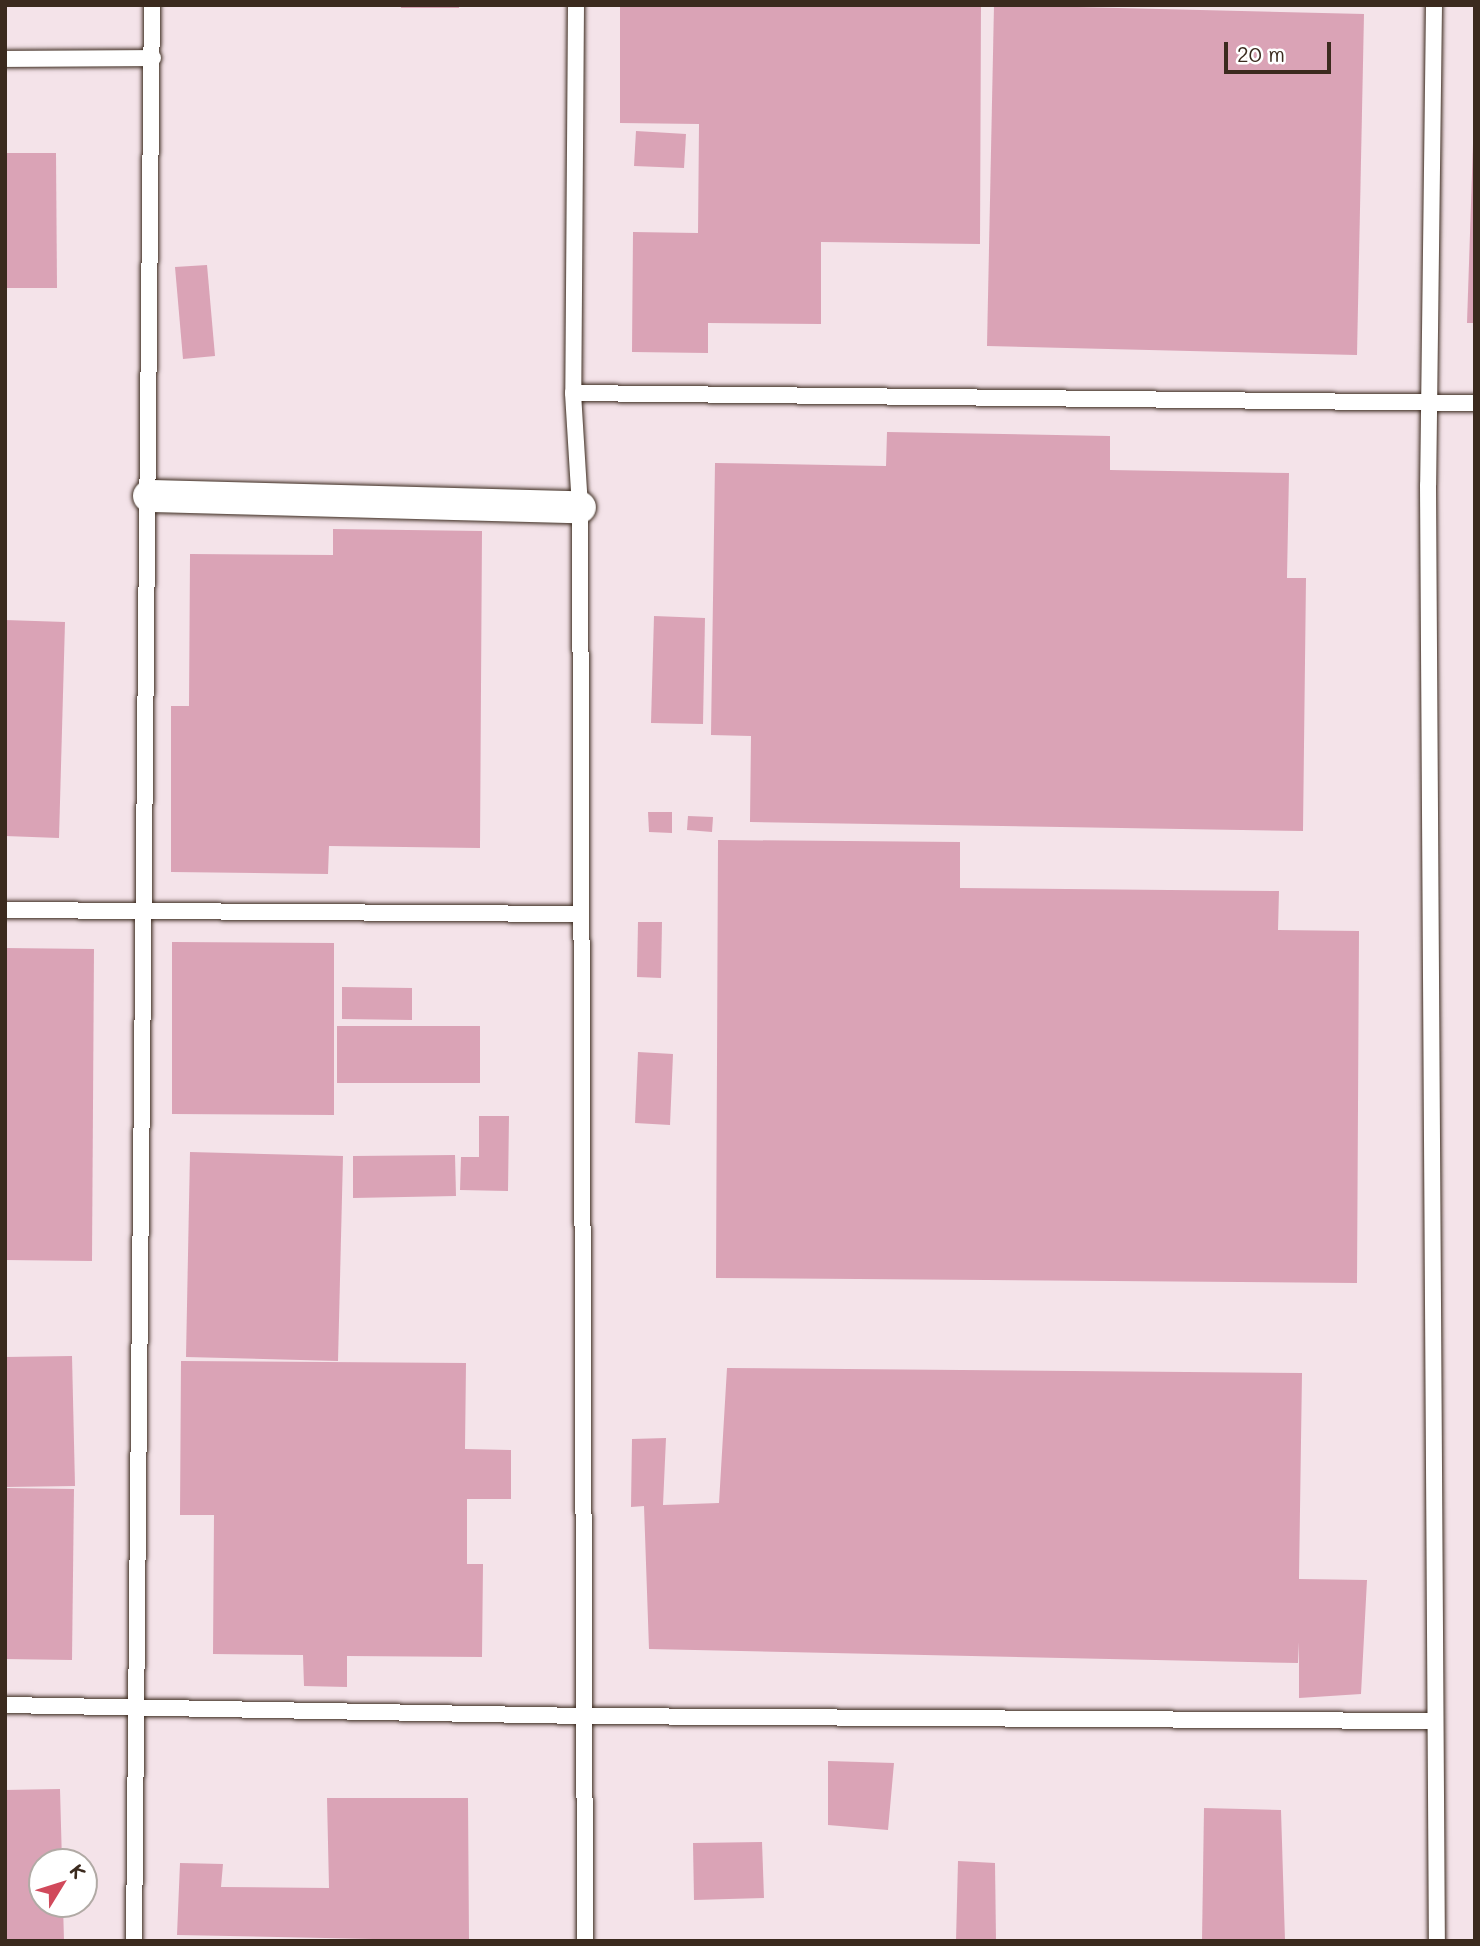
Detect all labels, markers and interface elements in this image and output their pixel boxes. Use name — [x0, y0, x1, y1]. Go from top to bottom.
scale bar — [1228, 28, 1335, 72]
text: 20 m — [1237, 40, 1285, 67]
north arrow — [28, 1848, 98, 1918]
text: K — [65, 1858, 92, 1884]

